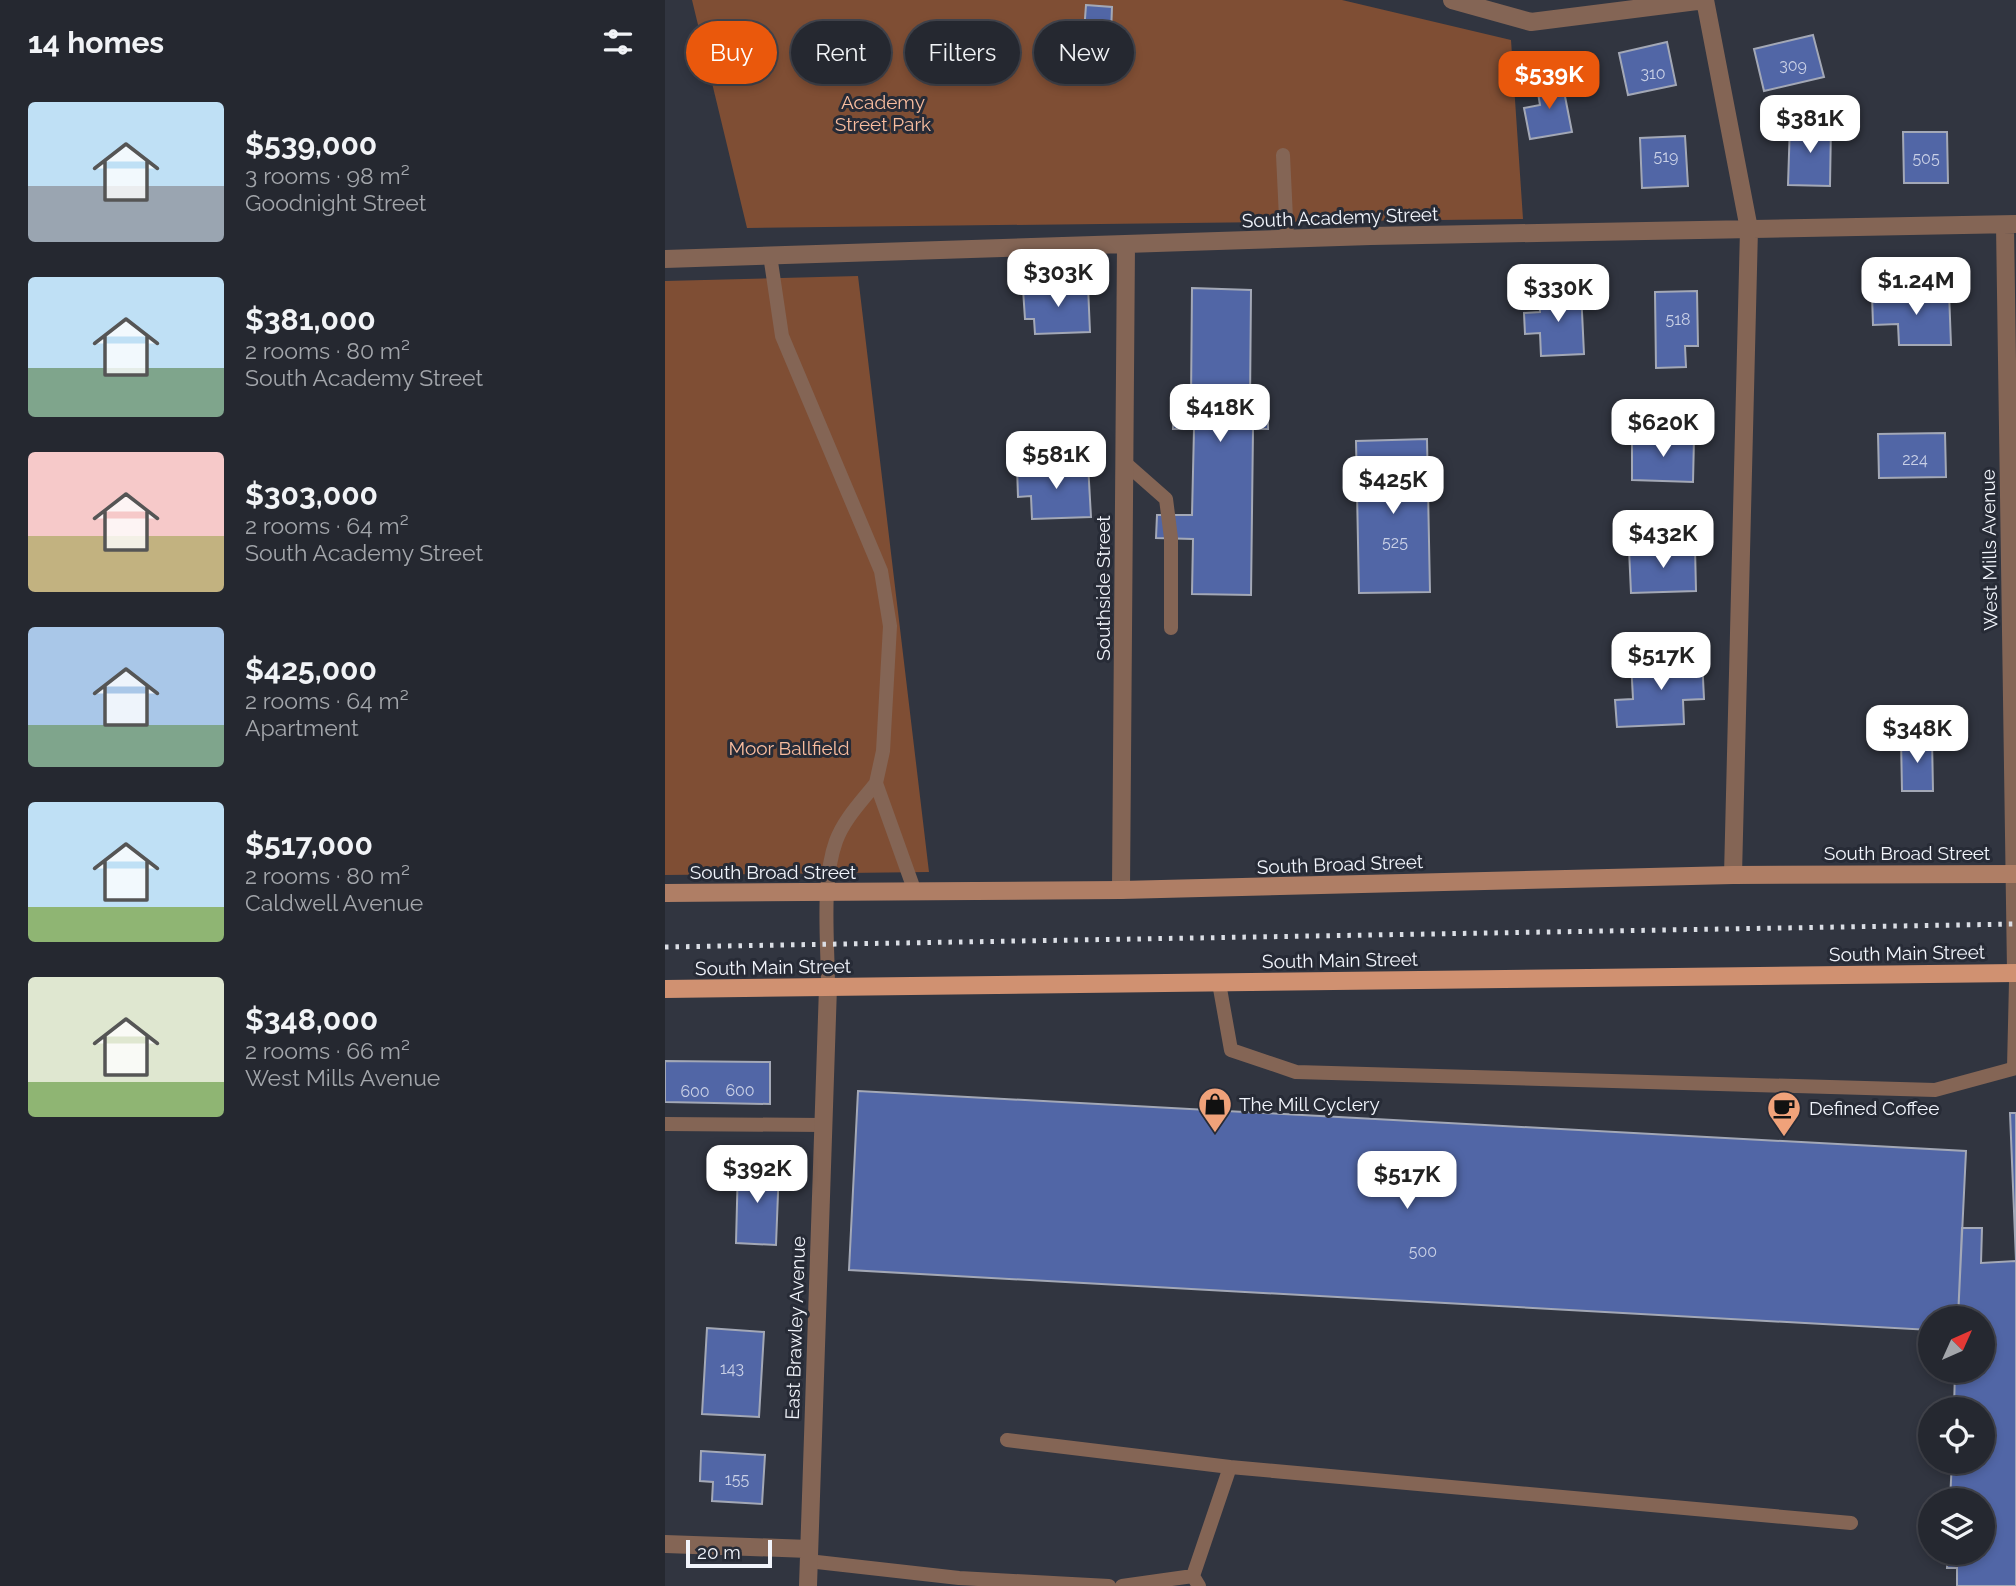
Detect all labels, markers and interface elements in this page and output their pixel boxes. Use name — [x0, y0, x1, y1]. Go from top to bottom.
chip: Buy — [686, 21, 777, 84]
chip: Rent — [791, 21, 891, 84]
chip: Filters — [905, 21, 1020, 84]
chip: New — [1034, 21, 1134, 84]
icon: filters — [599, 23, 637, 61]
text: 14 homes — [28, 25, 164, 60]
pin: $539K — [1500, 52, 1598, 111]
house number: 309 — [1779, 56, 1807, 75]
text: $539K — [1514, 60, 1584, 87]
house number: 310 — [1640, 64, 1666, 83]
park label: Academy Street Park — [835, 91, 931, 135]
pin: $381K — [1761, 96, 1859, 155]
text: $381K — [1776, 104, 1844, 131]
text: $539,000 — [245, 127, 377, 162]
icon: home — [84, 130, 168, 214]
house number: 519 — [1654, 147, 1678, 166]
house number: 505 — [1912, 149, 1940, 168]
text: 3 rooms · 98 m² — [245, 162, 410, 189]
text: Goodnight Street — [245, 189, 426, 216]
street label: South Academy Street — [1241, 203, 1439, 231]
pin: $303K — [1009, 250, 1107, 309]
text: $303K — [1023, 258, 1093, 285]
pin: $1.24M — [1859, 258, 1973, 317]
pin: $330K — [1509, 264, 1607, 324]
text: $1.24M — [1877, 266, 1955, 293]
text: $330K — [1523, 273, 1593, 300]
text: $381,000 — [245, 302, 376, 337]
icon: home — [84, 305, 168, 389]
house number: 518 — [1665, 310, 1691, 329]
text: 2 rooms · 80 m² — [245, 337, 410, 364]
text: South Academy Street — [245, 364, 483, 391]
pin: $418K — [1171, 384, 1269, 444]
text: $418K — [1186, 393, 1254, 420]
pin: $620K — [1614, 400, 1712, 459]
text: $620K — [1627, 408, 1699, 435]
pin: $581K — [1007, 432, 1105, 491]
text: $581K — [1022, 440, 1090, 467]
house number: 224 — [1902, 450, 1928, 469]
pin: $425K — [1344, 456, 1442, 516]
text: $425K — [1359, 465, 1427, 492]
street label: West Mills Avenue — [1977, 469, 2001, 631]
text: $303,000 — [245, 477, 378, 512]
icon: home — [84, 480, 168, 564]
pin: $432K — [1614, 510, 1712, 570]
text: 2 rooms · 64 m² — [245, 512, 409, 539]
street label: Southside Street — [1092, 515, 1114, 661]
text: $432K — [1629, 519, 1697, 546]
house number: 525 — [1382, 533, 1408, 552]
text: South Academy Street — [245, 539, 483, 566]
pin: $517K — [1612, 632, 1710, 692]
text: $517K — [1628, 641, 1694, 668]
text: $425,000 — [245, 652, 377, 687]
icon: home — [84, 655, 168, 739]
text: 2 rooms · 64 m² — [245, 687, 409, 714]
pin: $348K — [1868, 706, 1966, 765]
text: Apartment — [245, 714, 359, 741]
text: $348K — [1882, 714, 1952, 741]
park label: Moor Ballfield — [728, 737, 850, 759]
text: $517,000 — [245, 827, 373, 862]
icon: home — [84, 830, 168, 914]
street label: South Broad Street — [1824, 842, 1991, 864]
street label: South Broad Street — [1256, 850, 1424, 878]
street label: South Broad Street — [690, 861, 857, 883]
text: 2 rooms · 80 m² — [245, 862, 410, 889]
text: Caldwell Avenue — [245, 889, 423, 916]
street label: South Main Street — [1829, 941, 1986, 965]
street label: South Main Street — [1262, 948, 1419, 972]
street label: South Main Street — [695, 955, 852, 979]
text: $348,000 — [245, 1002, 378, 1037]
icon: home — [84, 1005, 168, 1089]
text: 2 rooms · 66 m² — [245, 1037, 410, 1064]
text: West Mills Avenue — [245, 1064, 440, 1091]
house number: 600 — [725, 1081, 755, 1100]
house number: 600 — [680, 1082, 710, 1101]
shop icon: The Mill Cyclery — [1196, 1085, 1234, 1134]
cafe icon: Defined Coffee — [1765, 1089, 1803, 1138]
place label: The Mill Cyclery — [1239, 1093, 1380, 1115]
place label: Defined Coffee — [1809, 1097, 1939, 1119]
pin: $392K — [708, 1146, 806, 1205]
pin: $517K — [1358, 1152, 1456, 1211]
text: $392K — [722, 1154, 792, 1181]
text: $517K — [1374, 1160, 1440, 1187]
street label: East Brawley Avenue — [781, 1236, 809, 1420]
house number: 500 — [1409, 1242, 1437, 1261]
north arrow — [1918, 1306, 1995, 1382]
map controls — [1918, 1306, 1995, 1565]
house number: 143 — [720, 1359, 744, 1378]
button: locate — [1918, 1397, 1995, 1474]
house number: 155 — [725, 1470, 749, 1489]
button: layers — [1918, 1488, 1995, 1565]
scale bar — [686, 1537, 772, 1569]
text: 20 m — [697, 1541, 741, 1563]

